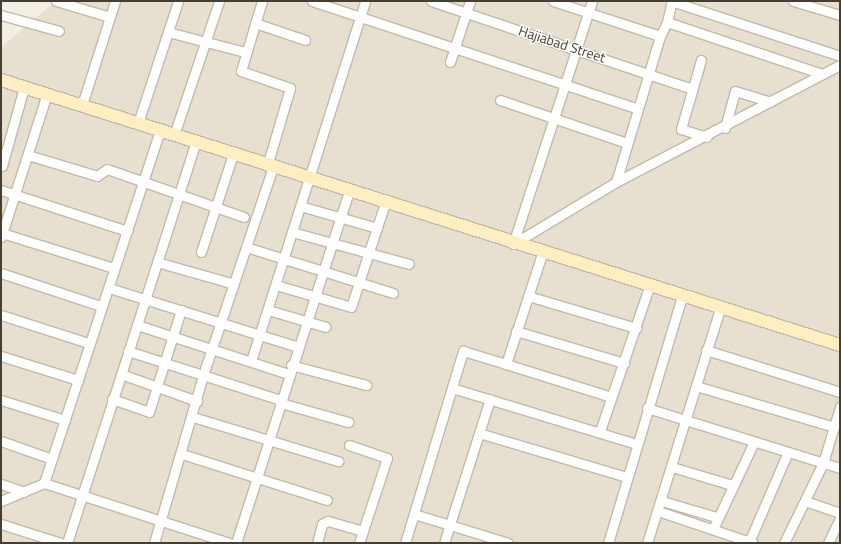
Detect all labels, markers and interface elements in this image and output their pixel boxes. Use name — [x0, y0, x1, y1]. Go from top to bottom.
street label: Hajiabad Street — [516, 22, 608, 66]

